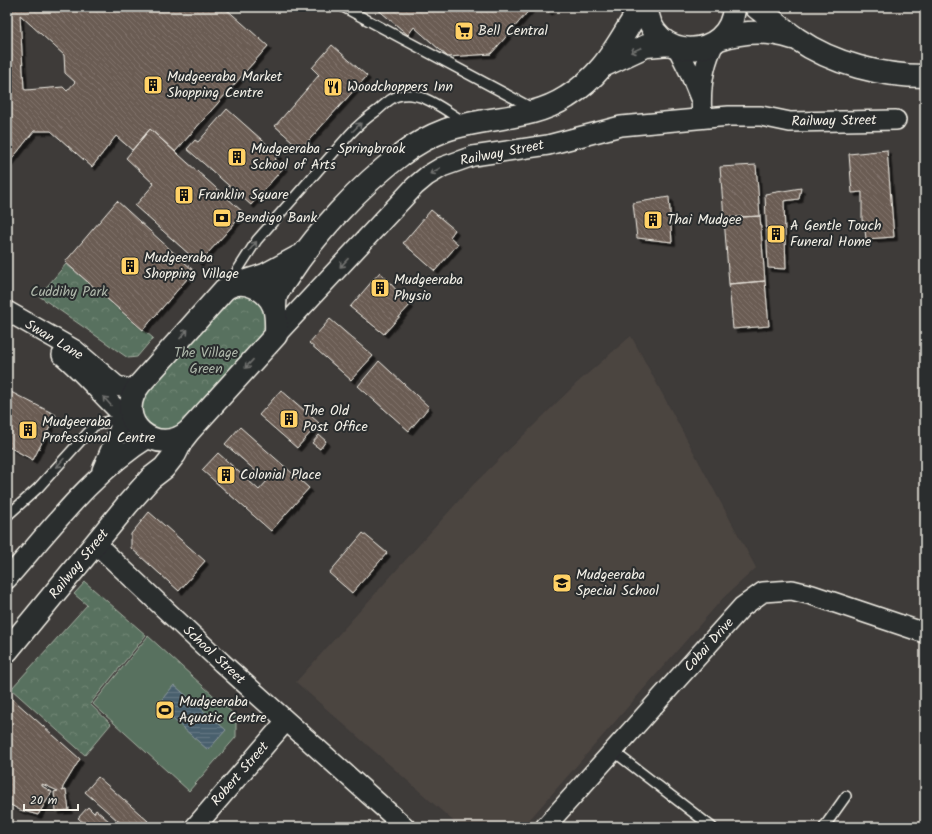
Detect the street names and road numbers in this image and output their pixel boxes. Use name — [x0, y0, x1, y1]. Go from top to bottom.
street label: Railway Street — [791, 109, 877, 133]
street label: Railway Street — [458, 134, 546, 172]
street label: Swan Lane — [21, 314, 88, 366]
street label: Railway Street — [44, 524, 115, 604]
street label: Cobai Drive — [678, 612, 740, 677]
street label: School Street — [178, 620, 251, 690]
street label: Robert Street — [206, 736, 275, 811]

